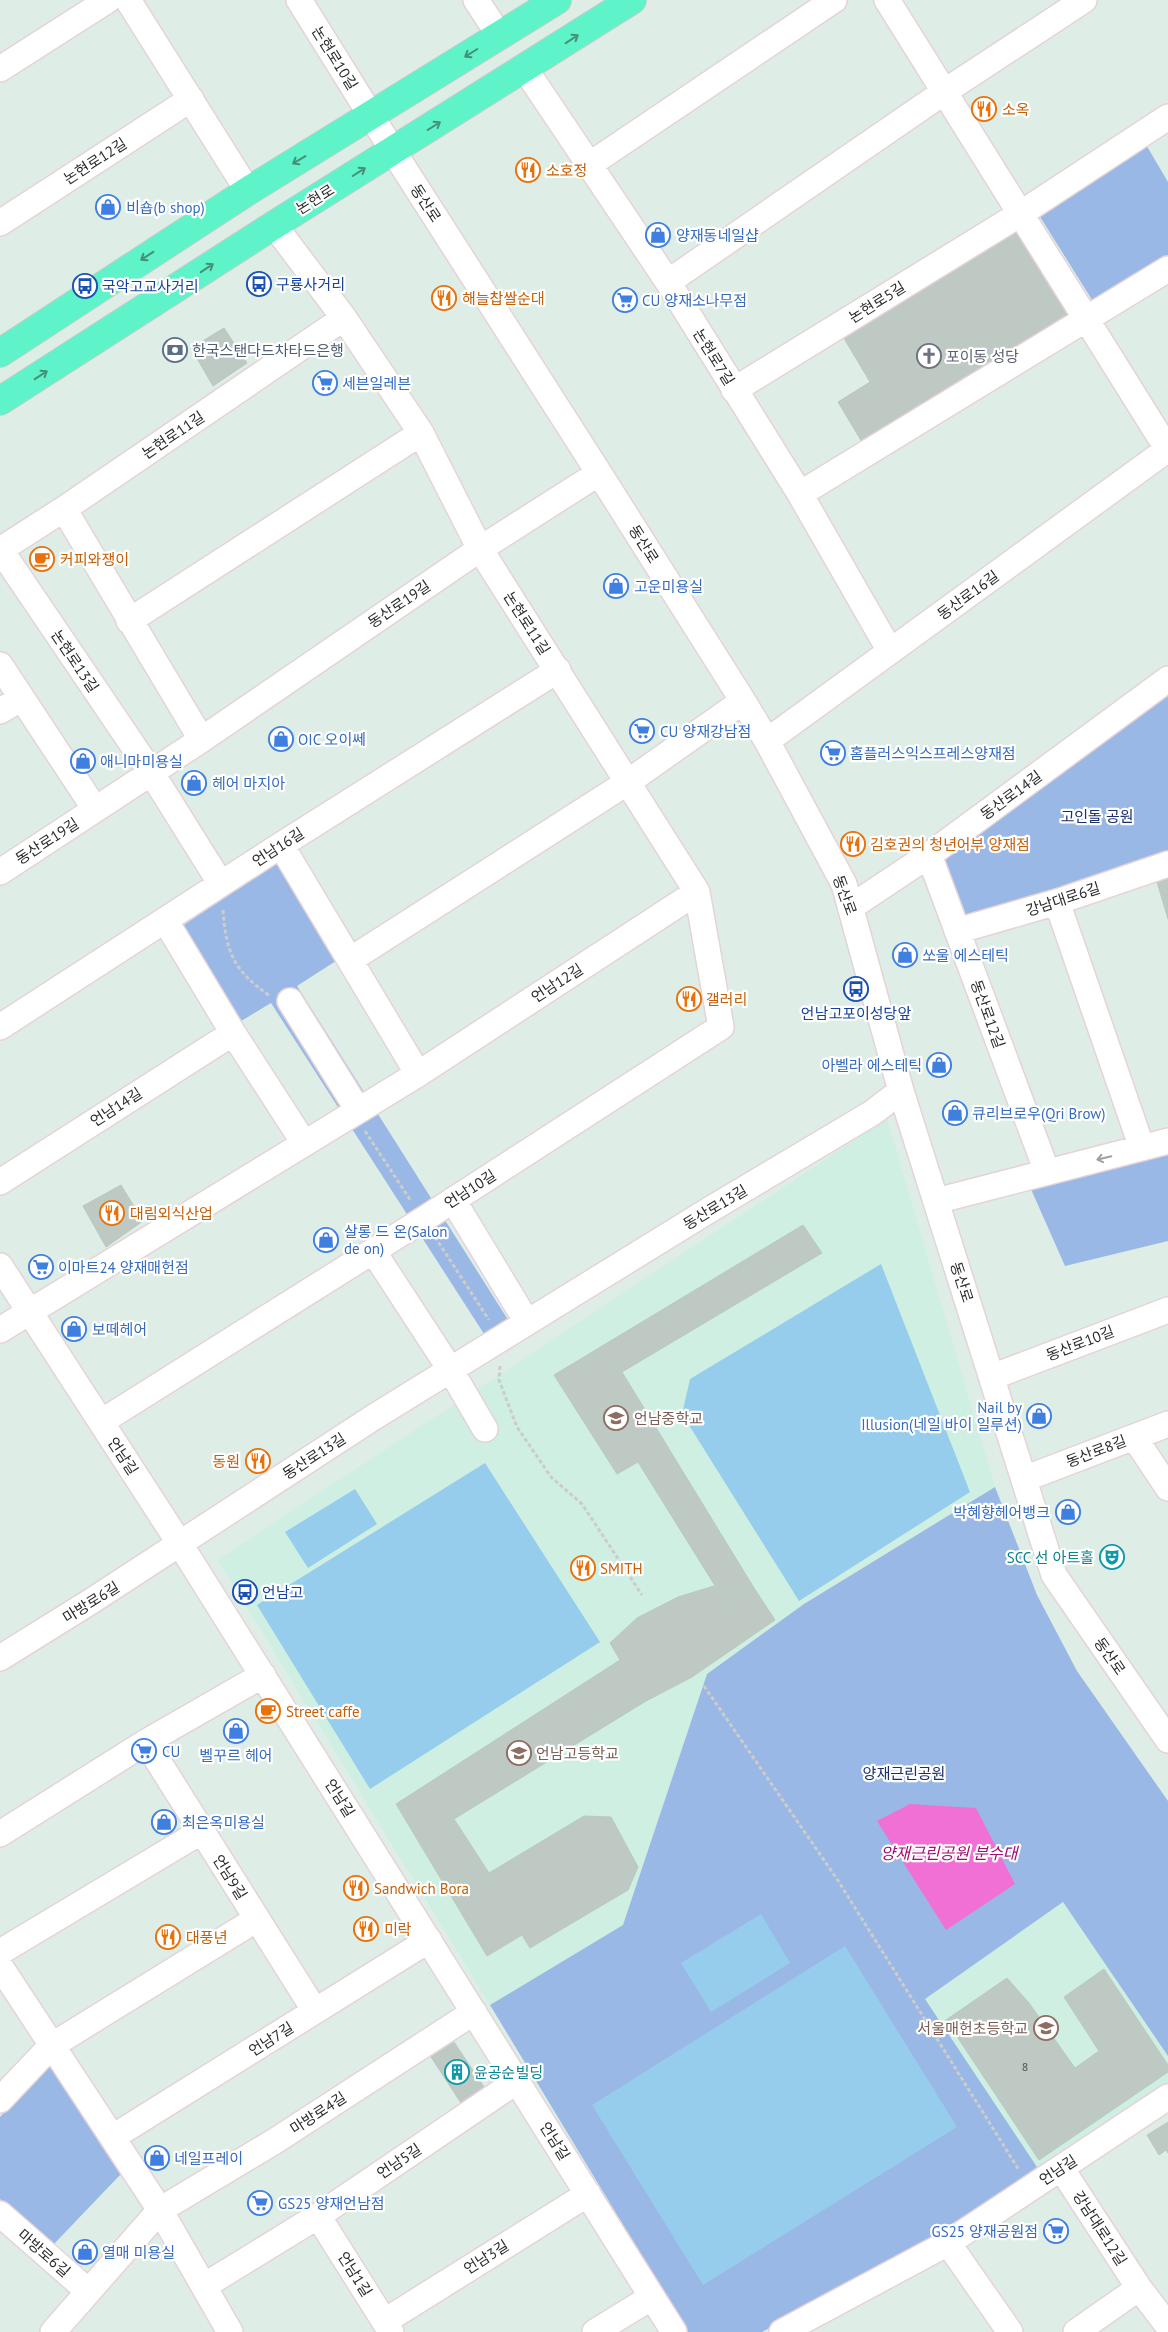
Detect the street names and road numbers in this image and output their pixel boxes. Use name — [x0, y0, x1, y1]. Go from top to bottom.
street label: 논현로10길 — [308, 23, 362, 93]
street label: 논현로12길 — [60, 134, 130, 188]
street label: 논현로 — [292, 180, 338, 218]
street label: 동산로 — [407, 180, 445, 226]
street label: 논현로5길 — [845, 277, 909, 327]
street label: 논현로7길 — [689, 325, 739, 389]
street label: 논현로11길 — [138, 407, 208, 463]
street label: 동산로 — [625, 521, 663, 567]
street label: 동산로16길 — [933, 566, 1003, 624]
street label: 동산로19길 — [364, 576, 434, 632]
street label: 논현로11길 — [500, 588, 554, 658]
street label: 논현로13길 — [47, 626, 103, 696]
street label: 동산로14길 — [976, 766, 1046, 824]
street label: 동산로19길 — [12, 814, 82, 868]
street label: 언남16길 — [249, 823, 307, 871]
street label: 동산로 — [829, 872, 861, 918]
street label: 강남대로6길 — [1023, 878, 1103, 920]
street label: 언남12길 — [528, 959, 586, 1007]
street label: 동산로12길 — [967, 977, 1009, 1051]
street label: 언남14길 — [87, 1083, 145, 1131]
street label: 언남10길 — [441, 1165, 499, 1213]
street label: 동산로13길 — [679, 1180, 751, 1234]
street label: 동산로 — [947, 1259, 977, 1305]
street label: 동산로10길 — [1043, 1321, 1117, 1365]
street label: 동산로13길 — [279, 1429, 349, 1483]
street label: 동산로8길 — [1063, 1431, 1129, 1471]
street label: 언남길 — [104, 1433, 142, 1479]
street label: 마방로6길 — [59, 1577, 123, 1627]
street label: 동산로 — [1090, 1634, 1130, 1678]
street label: 언남길 — [321, 1775, 359, 1821]
street label: 언남9길 — [209, 1851, 251, 1903]
street label: 언남7길 — [245, 2018, 297, 2060]
street label: 마방로4길 — [286, 2088, 350, 2138]
street label: 언남길 — [536, 2118, 574, 2164]
street label: 언남5길 — [373, 2139, 425, 2183]
street label: 언남길 — [1035, 2151, 1081, 2189]
street label: 강남대로12길 — [1069, 2187, 1131, 2269]
street label: 마방로6길 — [14, 2225, 74, 2281]
street label: 언남3길 — [460, 2236, 512, 2278]
street label: 언남1길 — [334, 2248, 376, 2300]

